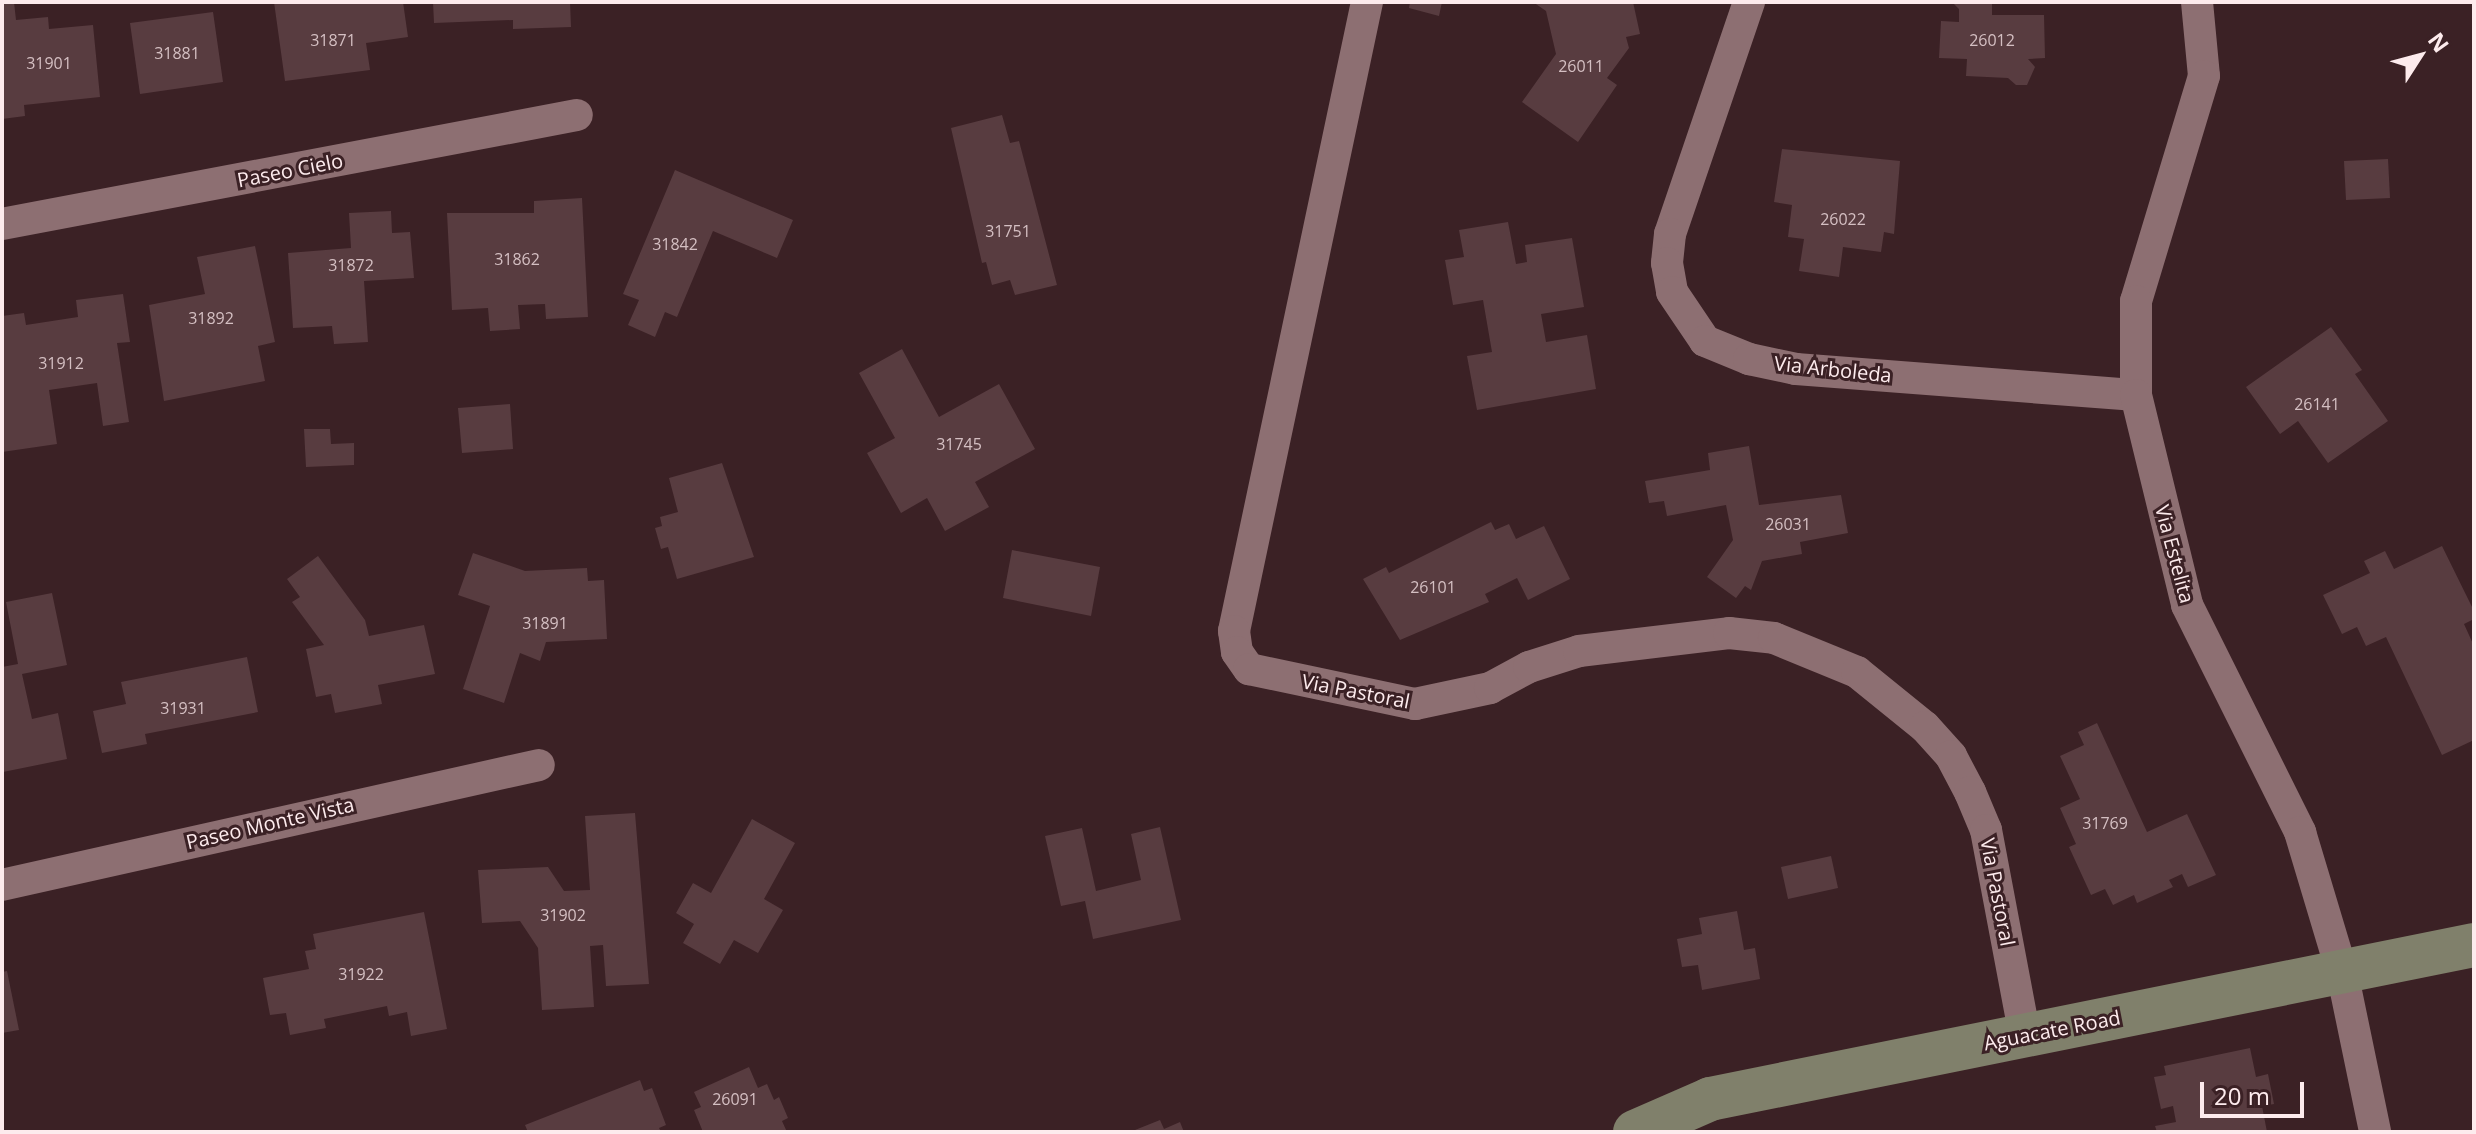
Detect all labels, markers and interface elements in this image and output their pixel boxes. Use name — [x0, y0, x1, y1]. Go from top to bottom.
north arrow — [2380, 16, 2460, 96]
text: N — [2422, 26, 2457, 58]
house number: 31871 — [310, 30, 356, 50]
house number: 26012 — [1969, 30, 2015, 50]
house number: 31881 — [154, 43, 200, 63]
house number: 31901 — [26, 53, 72, 73]
house number: 26011 — [1558, 56, 1604, 76]
street label: Paseo Cielo — [235, 148, 345, 192]
house number: 26022 — [1820, 209, 1866, 229]
house number: 31751 — [985, 221, 1031, 241]
house number: 31842 — [652, 234, 698, 254]
house number: 31862 — [494, 249, 540, 269]
house number: 31872 — [328, 255, 374, 275]
house number: 31892 — [188, 308, 234, 328]
street label: Via Arboleda — [1773, 351, 1893, 387]
house number: 31912 — [38, 353, 84, 373]
house number: 26141 — [2294, 394, 2340, 414]
house number: 31745 — [936, 434, 982, 454]
street label: Via Estelita — [2150, 502, 2200, 606]
house number: 26031 — [1765, 514, 1811, 534]
house number: 26101 — [1410, 577, 1456, 597]
house number: 31891 — [522, 613, 568, 633]
street label: Via Pastoral — [1300, 669, 1412, 713]
house number: 31931 — [160, 698, 206, 718]
street label: Paseo Monte Vista — [184, 792, 356, 854]
house number: 31769 — [2082, 813, 2128, 833]
street label: Via Pastoral — [1976, 836, 2020, 948]
house number: 31902 — [540, 905, 586, 925]
house number: 31922 — [338, 964, 384, 984]
street label: Aguacate Road — [1982, 1005, 2122, 1055]
scale bar — [2204, 1066, 2308, 1116]
text: 20 m — [2214, 1079, 2270, 1112]
house number: 26091 — [712, 1089, 758, 1109]

